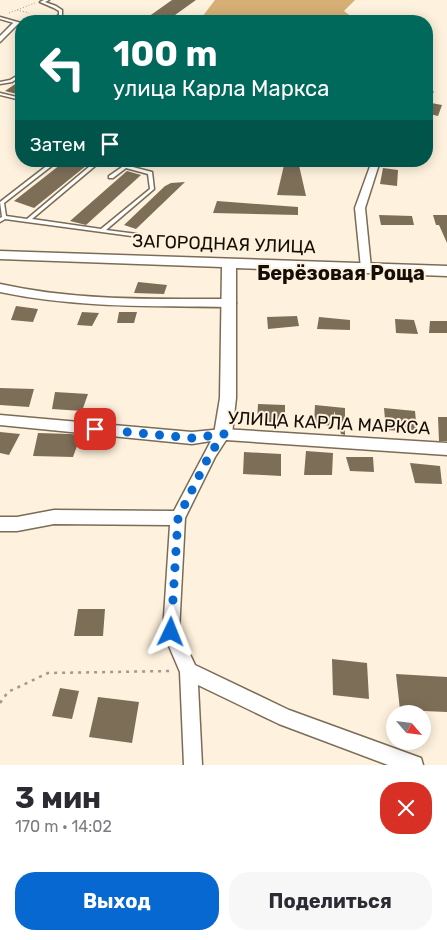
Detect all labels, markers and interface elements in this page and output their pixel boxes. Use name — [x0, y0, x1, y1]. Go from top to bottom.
text: 100 m — [113, 33, 218, 75]
icon: left — [30, 35, 95, 100]
text: улица Карла Маркса — [113, 75, 329, 102]
icon: arrive — [96, 130, 124, 158]
text: Затем — [30, 133, 86, 156]
street label: ЗАГОРОДНАЯ УЛИЦА — [132, 230, 316, 258]
district label: Берёзовая Роща — [257, 261, 425, 285]
street label: УЛИЦА КАРЛА МАРКСА — [227, 407, 431, 439]
pin — [74, 408, 116, 450]
icon: arrive — [81, 415, 109, 443]
position arrow — [144, 605, 196, 657]
north arrow — [386, 705, 431, 750]
map controls — [386, 705, 431, 750]
text: 3 мин — [15, 780, 101, 816]
button: close — [380, 782, 432, 834]
text: 170 m · 14:02 — [15, 817, 112, 836]
button: Выход — [15, 872, 219, 930]
button: Поделиться — [229, 872, 432, 930]

